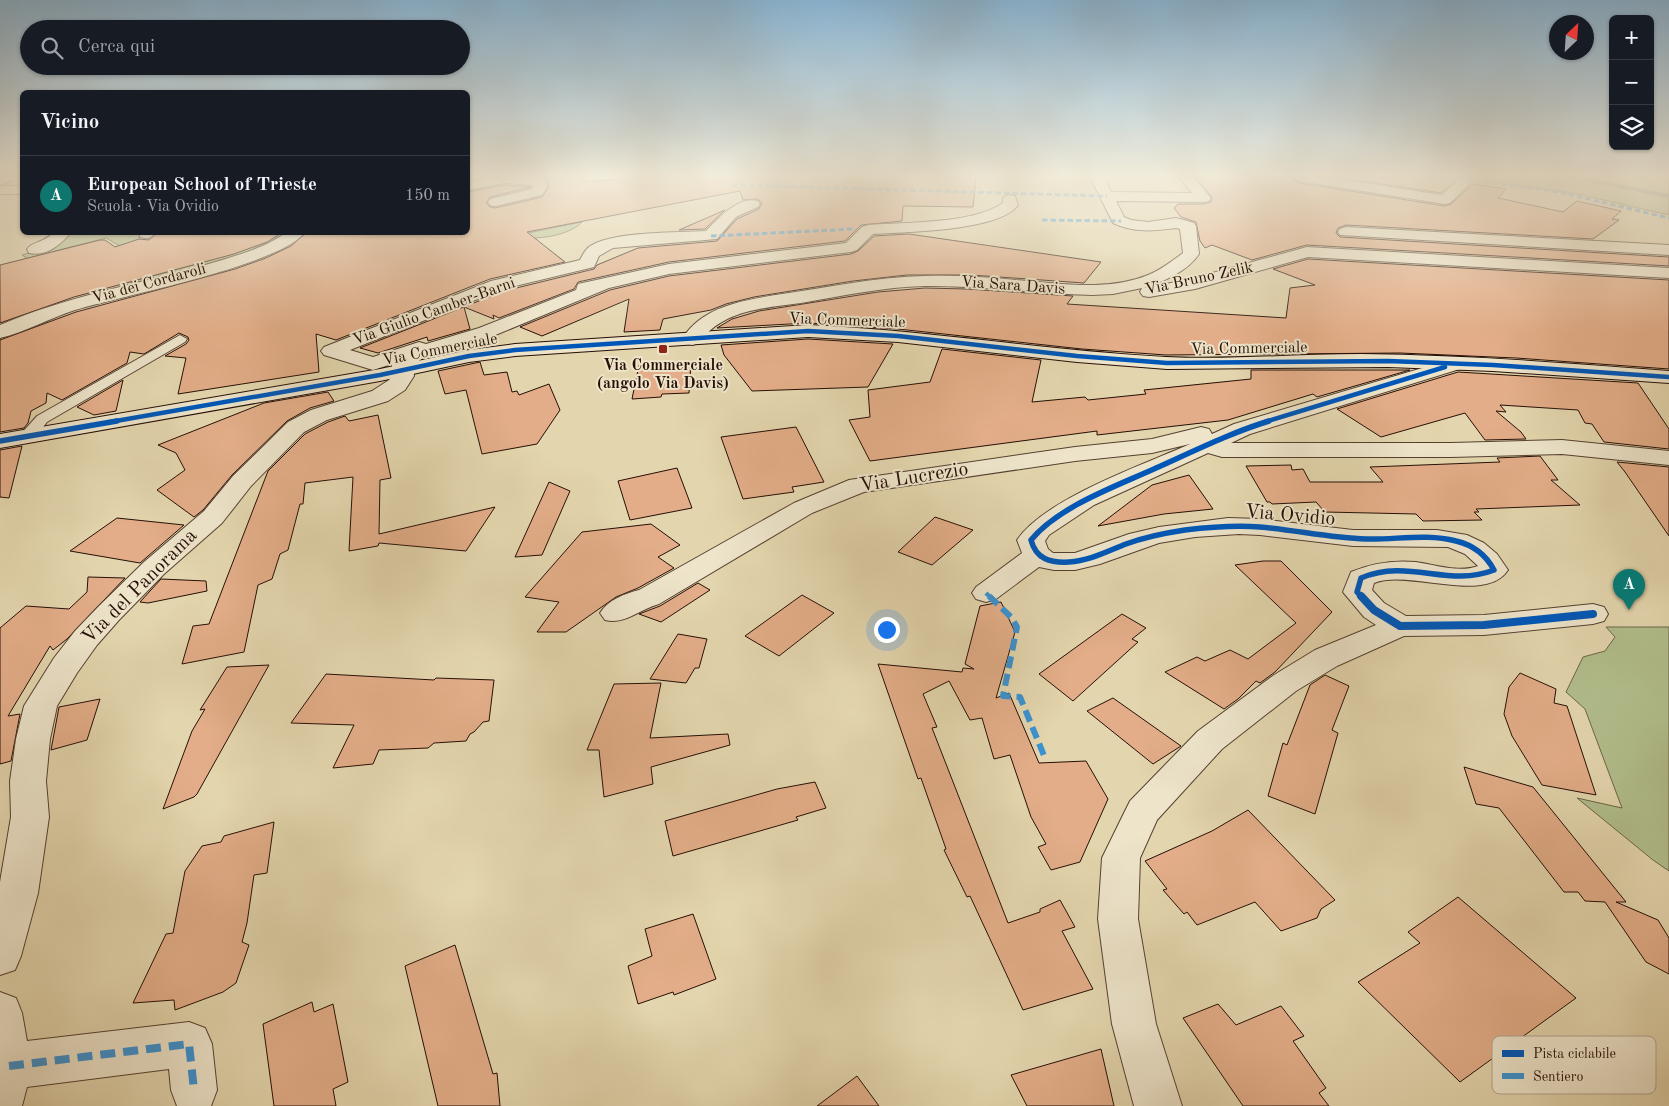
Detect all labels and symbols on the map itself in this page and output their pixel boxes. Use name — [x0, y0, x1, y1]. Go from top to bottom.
north arrow — [1549, 15, 1594, 60]
street label: Via Bruno Zelik — [1143, 260, 1255, 298]
street label: Via dei Cordaroli — [90, 261, 208, 307]
street label: Via Sara Davis — [960, 274, 1066, 298]
street label: Via Giulio Camber-Barni — [351, 275, 517, 349]
street label: Via Commerciale — [788, 311, 906, 331]
street label: Via Commerciale — [381, 331, 499, 369]
street label: Via Commerciale — [1190, 340, 1308, 358]
marker: Via Commerciale (angolo Via Davis) — [657, 343, 669, 355]
place label: Via Commerciale (angolo Via Davis) — [597, 358, 729, 392]
street label: Via Lucrezio — [858, 460, 970, 496]
street label: Via Ovidio — [1244, 502, 1336, 530]
street label: Via del Panorama — [79, 526, 201, 648]
pin: A — [1613, 569, 1645, 610]
your location — [874, 617, 900, 643]
legend — [1492, 1036, 1656, 1094]
text: Pista ciclabile — [1533, 1047, 1616, 1061]
text: Sentiero — [1533, 1070, 1584, 1084]

